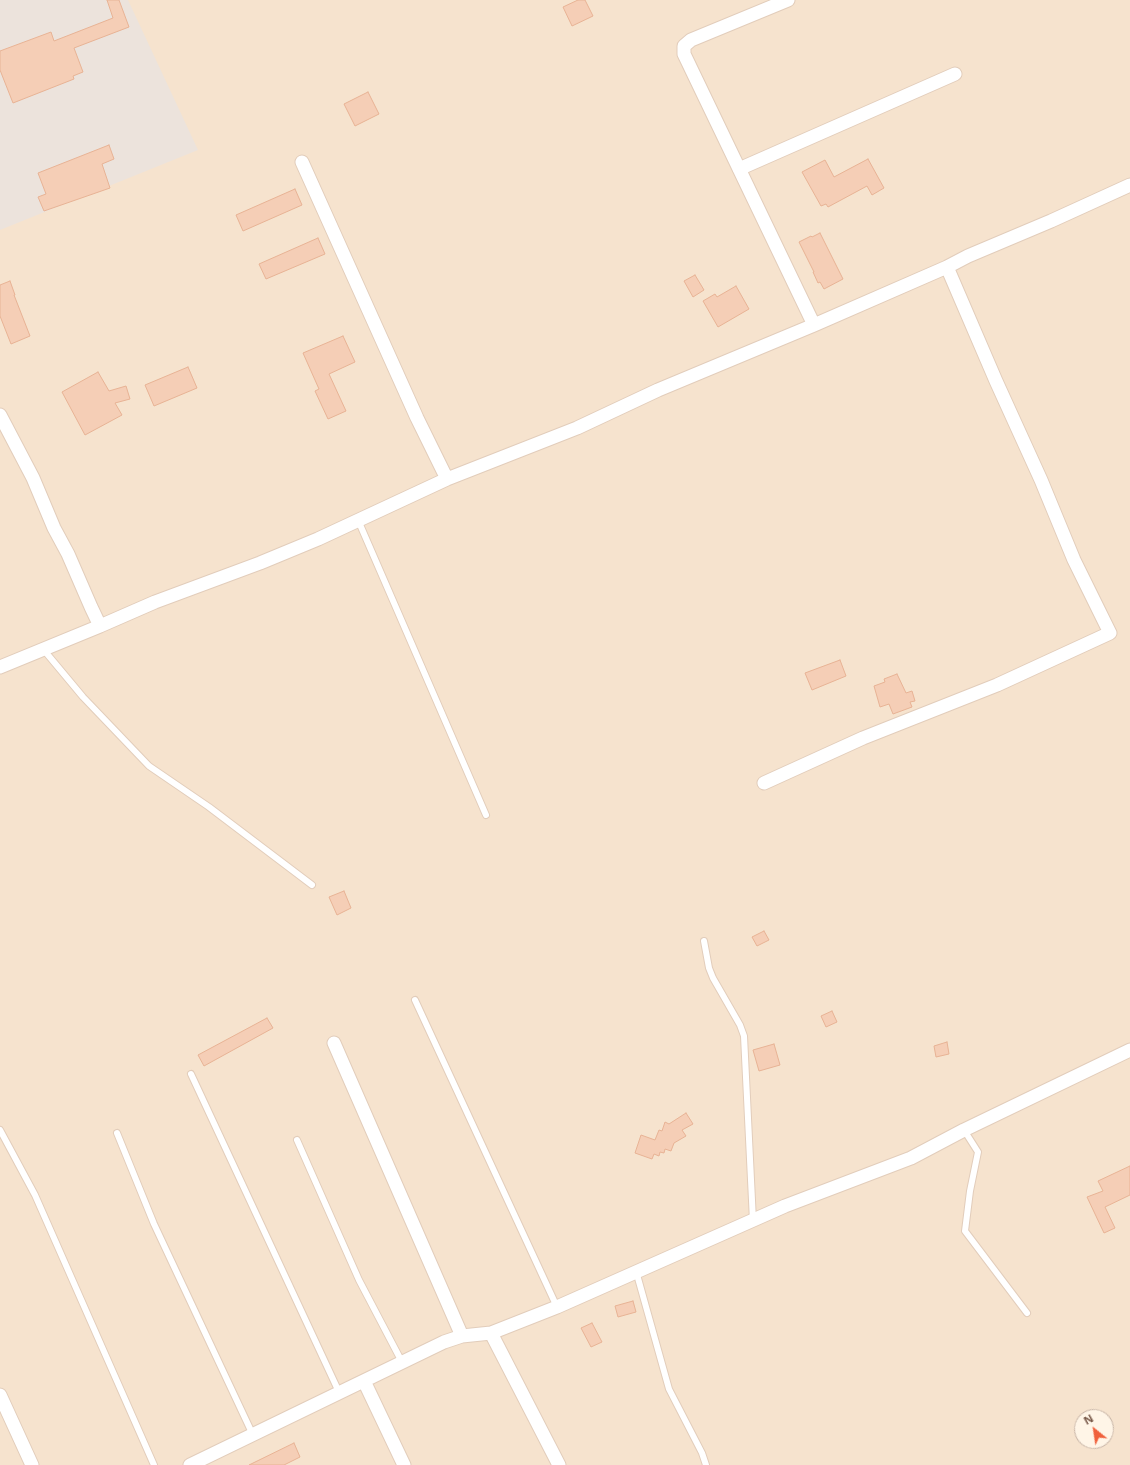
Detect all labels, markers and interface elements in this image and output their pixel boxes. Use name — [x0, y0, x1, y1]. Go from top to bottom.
north arrow — [1074, 1409, 1114, 1449]
text: N — [1081, 1410, 1096, 1428]

